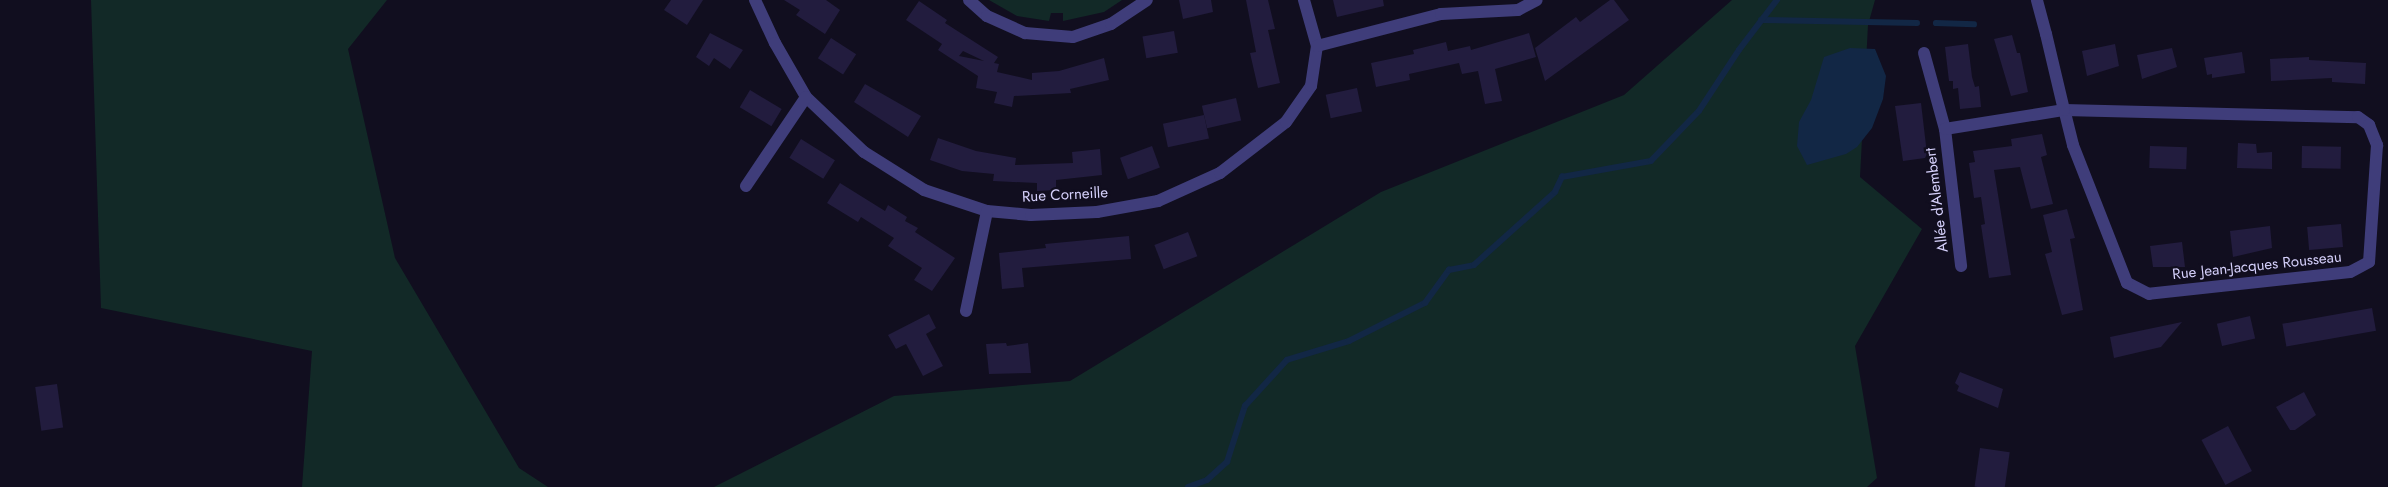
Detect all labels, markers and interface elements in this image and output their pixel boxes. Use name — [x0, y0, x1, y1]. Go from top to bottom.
street label: Allée d'Alembert — [1922, 147, 1952, 253]
street label: Rue Corneille — [1021, 184, 1109, 206]
street label: Rue Jean-Jacques Rousseau — [2171, 248, 2343, 284]

